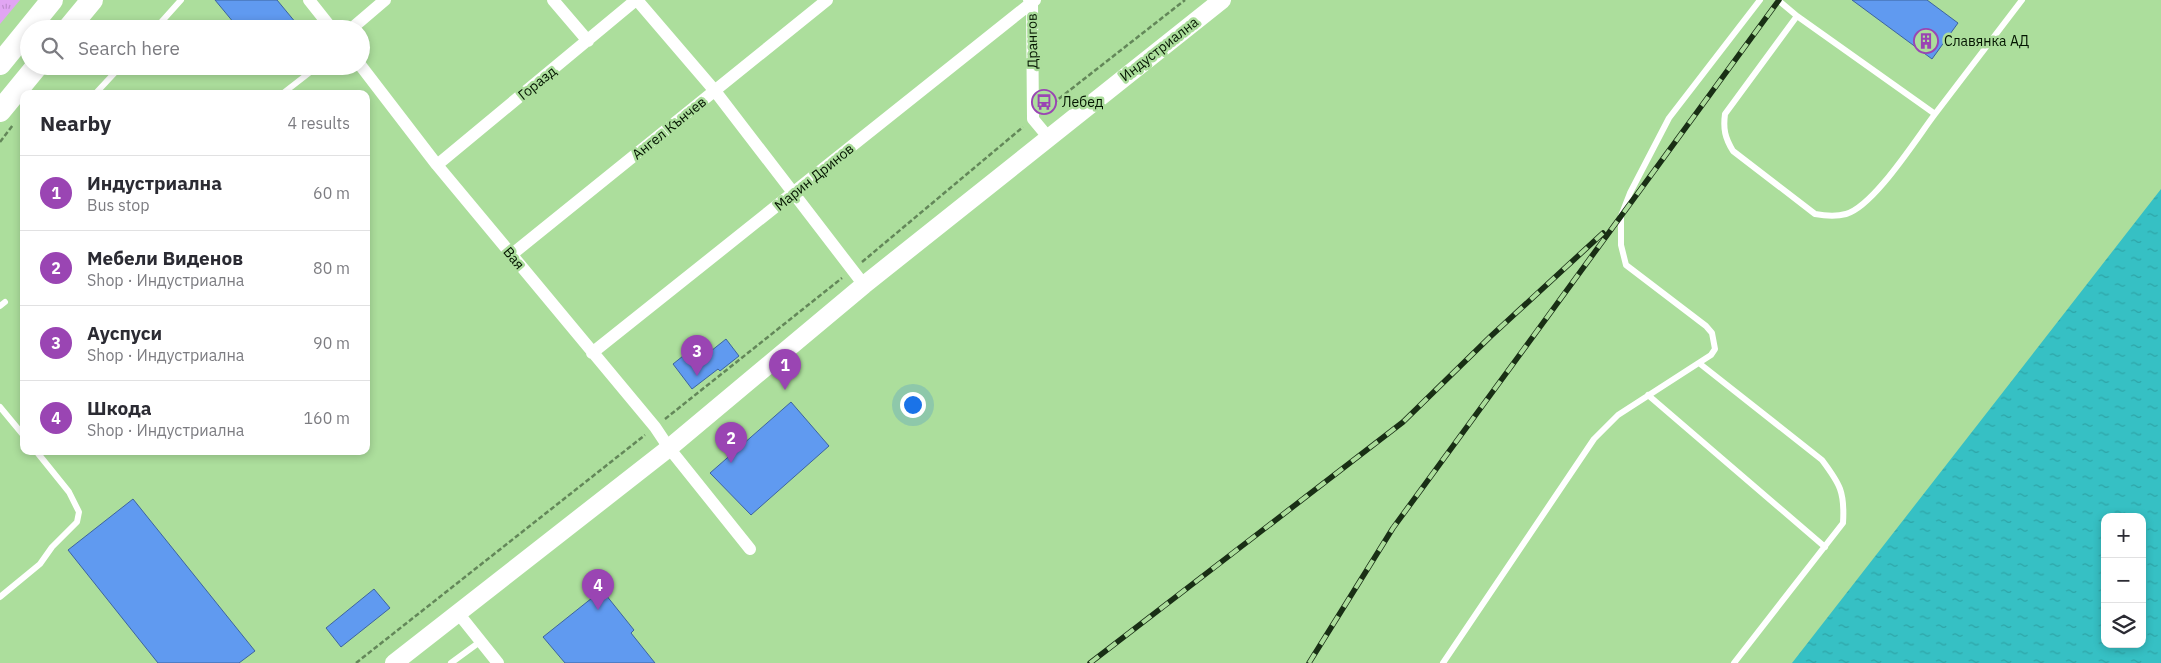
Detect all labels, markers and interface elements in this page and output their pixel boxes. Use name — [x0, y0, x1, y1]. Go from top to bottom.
street label: Дрангов — [1023, 13, 1041, 69]
street label: Индустриална — [1116, 13, 1202, 85]
search box — [20, 20, 370, 75]
building icon: Славянка АД — [1913, 28, 1939, 54]
place label: Славянка АД — [1944, 32, 2029, 50]
icon: search — [38, 34, 66, 62]
text: Search here — [78, 36, 180, 60]
street label: Горазд — [514, 62, 560, 104]
bus stop icon: Лебед — [1031, 89, 1057, 115]
street label: Ангел Кънчев — [628, 93, 710, 163]
place label: Лебед — [1062, 93, 1103, 111]
text: Nearby — [40, 109, 111, 137]
text: 4 results — [287, 113, 350, 133]
street label: Марин Дринов — [771, 139, 857, 215]
text: Индустриална — [87, 171, 222, 195]
text: 1 — [51, 183, 61, 203]
text: 60 m — [313, 183, 350, 203]
text: Bus stop — [87, 195, 150, 215]
street label: Вая — [499, 243, 529, 273]
text: Мебели Виденов — [87, 246, 243, 270]
text: 2 — [51, 258, 61, 278]
text: 80 m — [313, 258, 350, 278]
text: Shop · Индустриална — [87, 270, 244, 290]
text: Ауспуси — [87, 321, 162, 345]
text: 3 — [51, 333, 61, 353]
text: 90 m — [313, 333, 350, 353]
pin: 3 — [681, 335, 713, 376]
text: Shop · Индустриална — [87, 345, 244, 365]
pin: 1 — [769, 349, 801, 390]
your location — [900, 392, 926, 418]
text: Шкода — [87, 396, 152, 420]
text: 4 — [51, 408, 61, 428]
text: 160 m — [303, 408, 350, 428]
text: Shop · Индустриална — [87, 420, 244, 440]
pin: 2 — [715, 422, 747, 463]
map controls — [2101, 513, 2146, 648]
button: + — [2101, 513, 2146, 558]
button: − — [2101, 558, 2146, 603]
pin: 4 — [582, 569, 614, 610]
button: layers — [2101, 603, 2146, 648]

